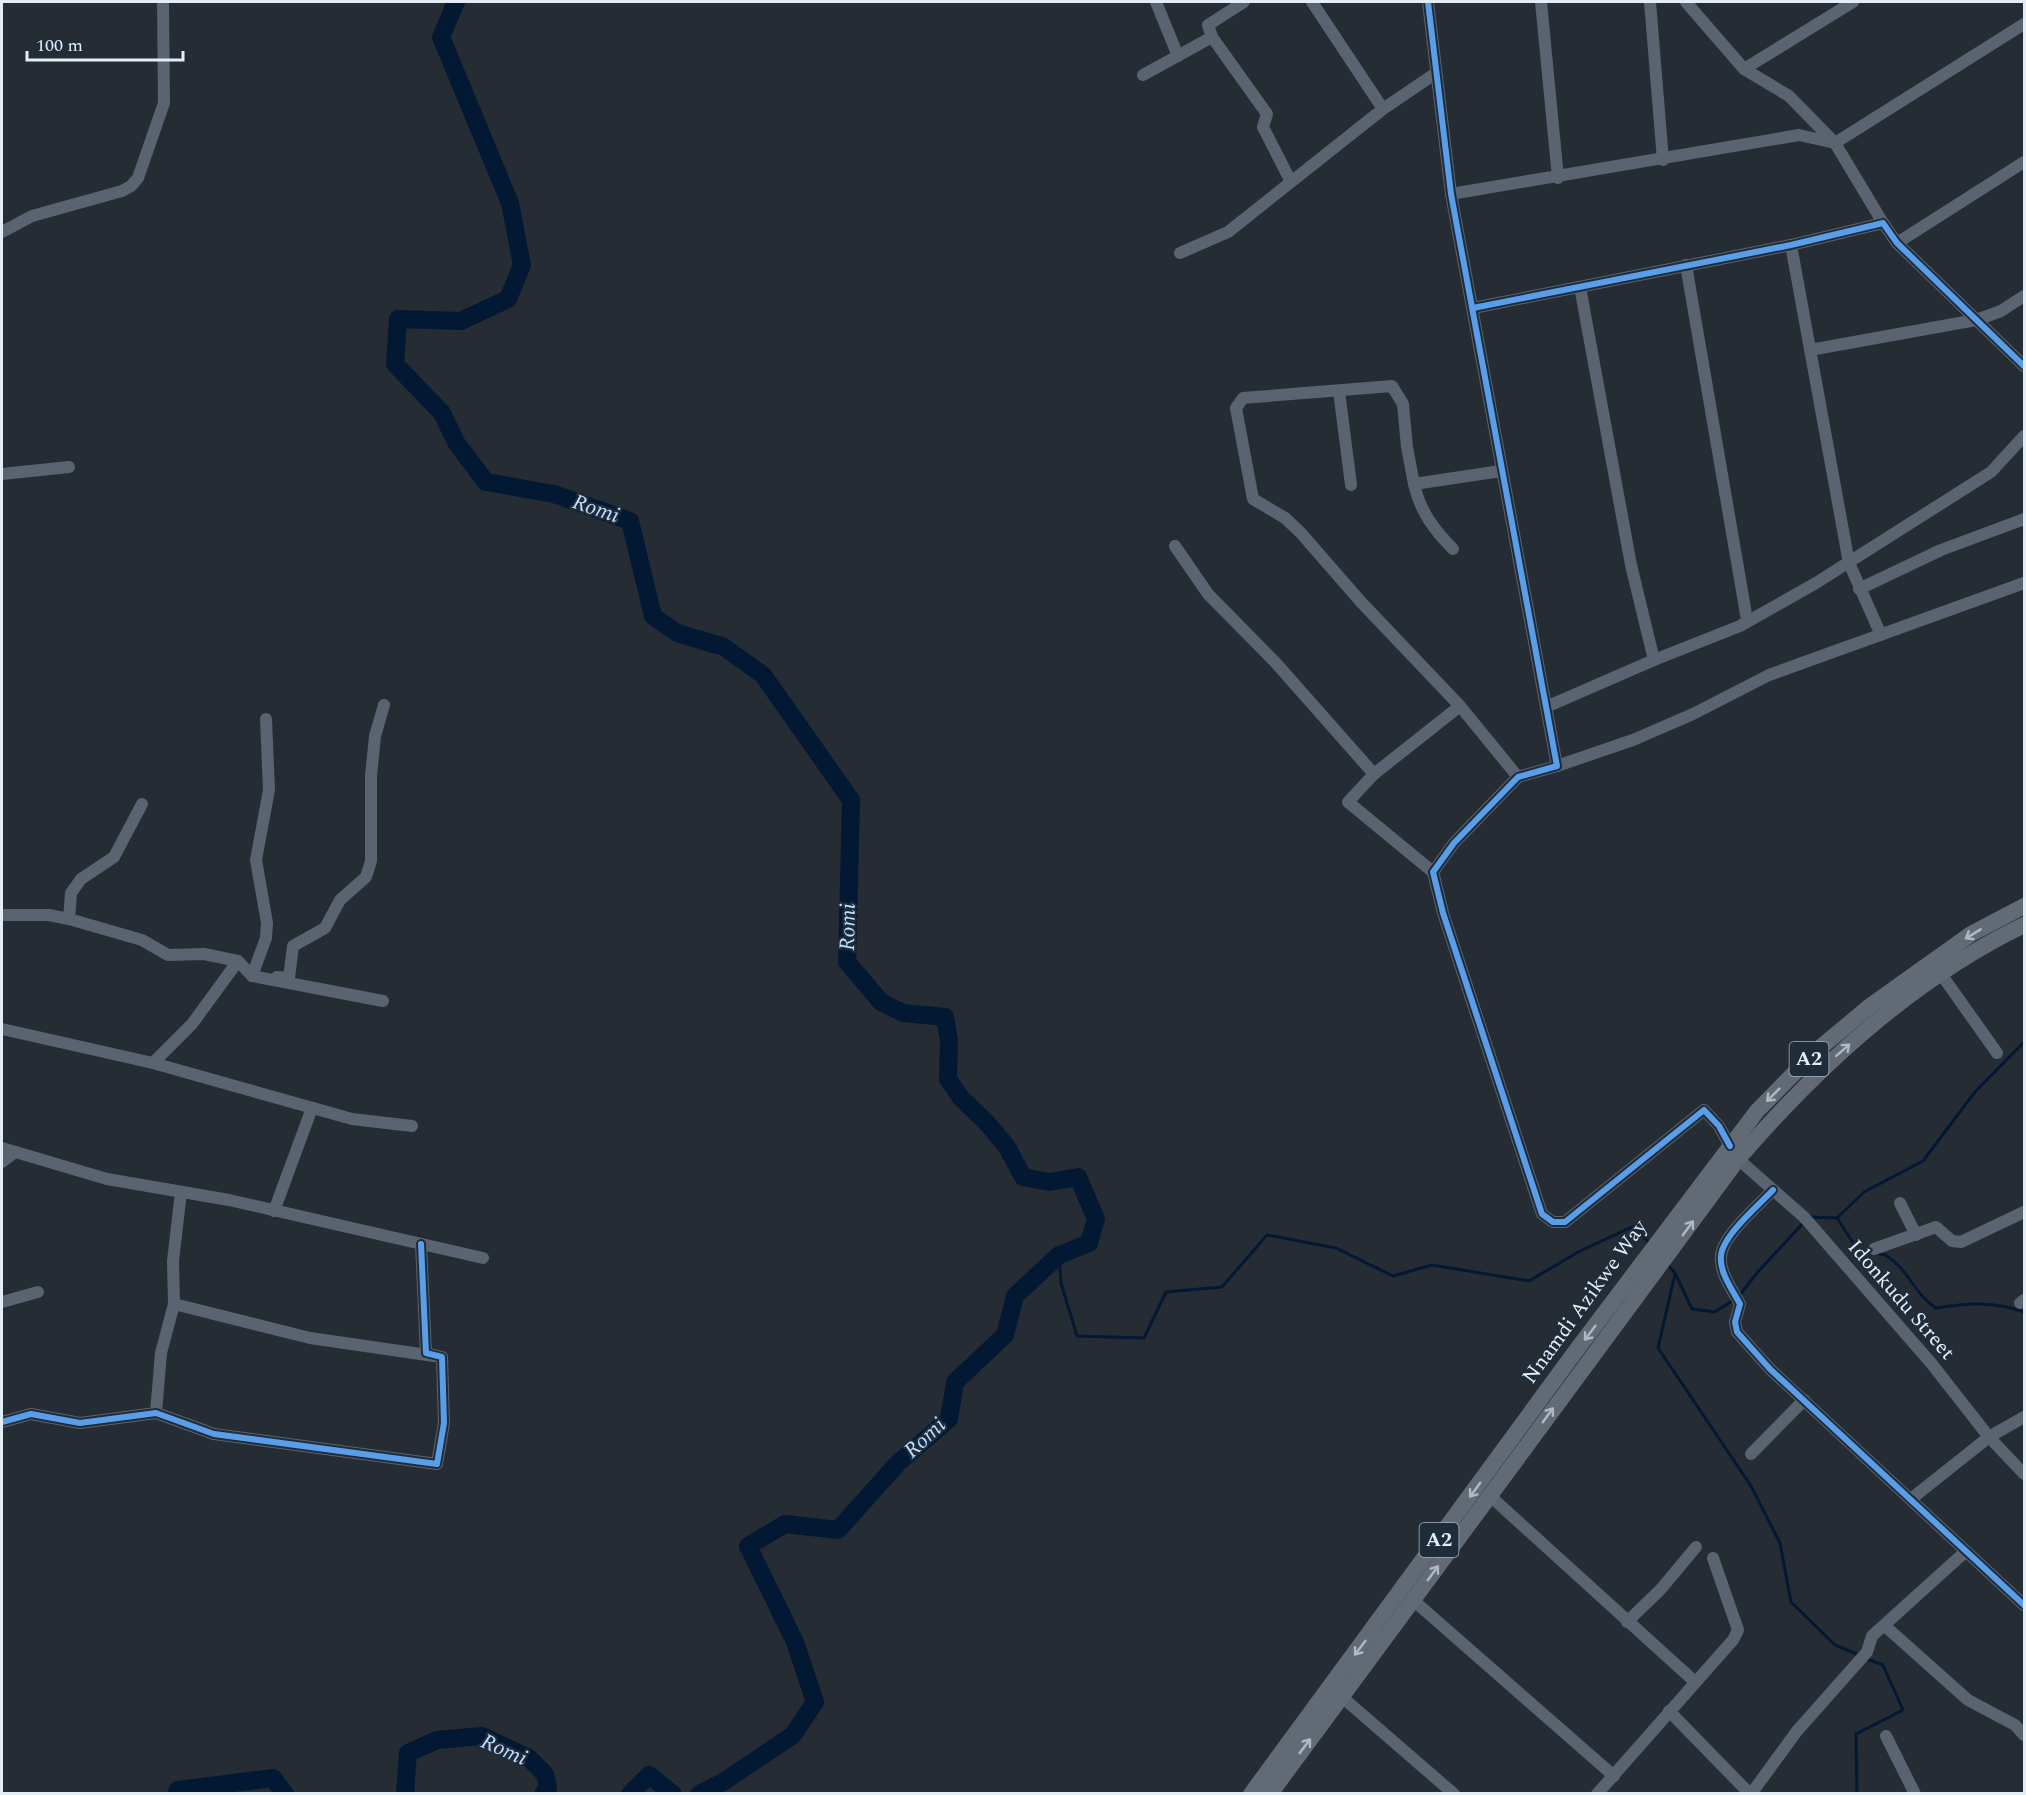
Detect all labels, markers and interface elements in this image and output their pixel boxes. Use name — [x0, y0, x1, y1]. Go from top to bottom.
scale bar — [27, 24, 183, 62]
text: 100 m — [36, 32, 83, 59]
water label: Romi — [568, 486, 624, 532]
water label: Romi — [831, 903, 865, 951]
one-way arrow — [1965, 928, 1982, 940]
road number: A2 — [1790, 1042, 1828, 1076]
one-way arrow — [1836, 1043, 1851, 1057]
one-way arrow — [1765, 1088, 1780, 1103]
street label: Nnamdi Azikwe Way — [1514, 1212, 1656, 1391]
one-way arrow — [1682, 1220, 1694, 1236]
street label: Idonkudu Street — [1840, 1233, 1962, 1367]
one-way arrow — [1584, 1324, 1596, 1340]
one-way arrow — [1542, 1408, 1554, 1424]
water label: Romi — [896, 1410, 954, 1466]
one-way arrow — [1469, 1482, 1481, 1498]
road number: A2 — [1420, 1523, 1458, 1557]
one-way arrow — [1427, 1565, 1439, 1581]
one-way arrow — [1354, 1639, 1366, 1655]
water label: Romi — [475, 1725, 533, 1775]
one-way arrow — [1299, 1739, 1311, 1755]

